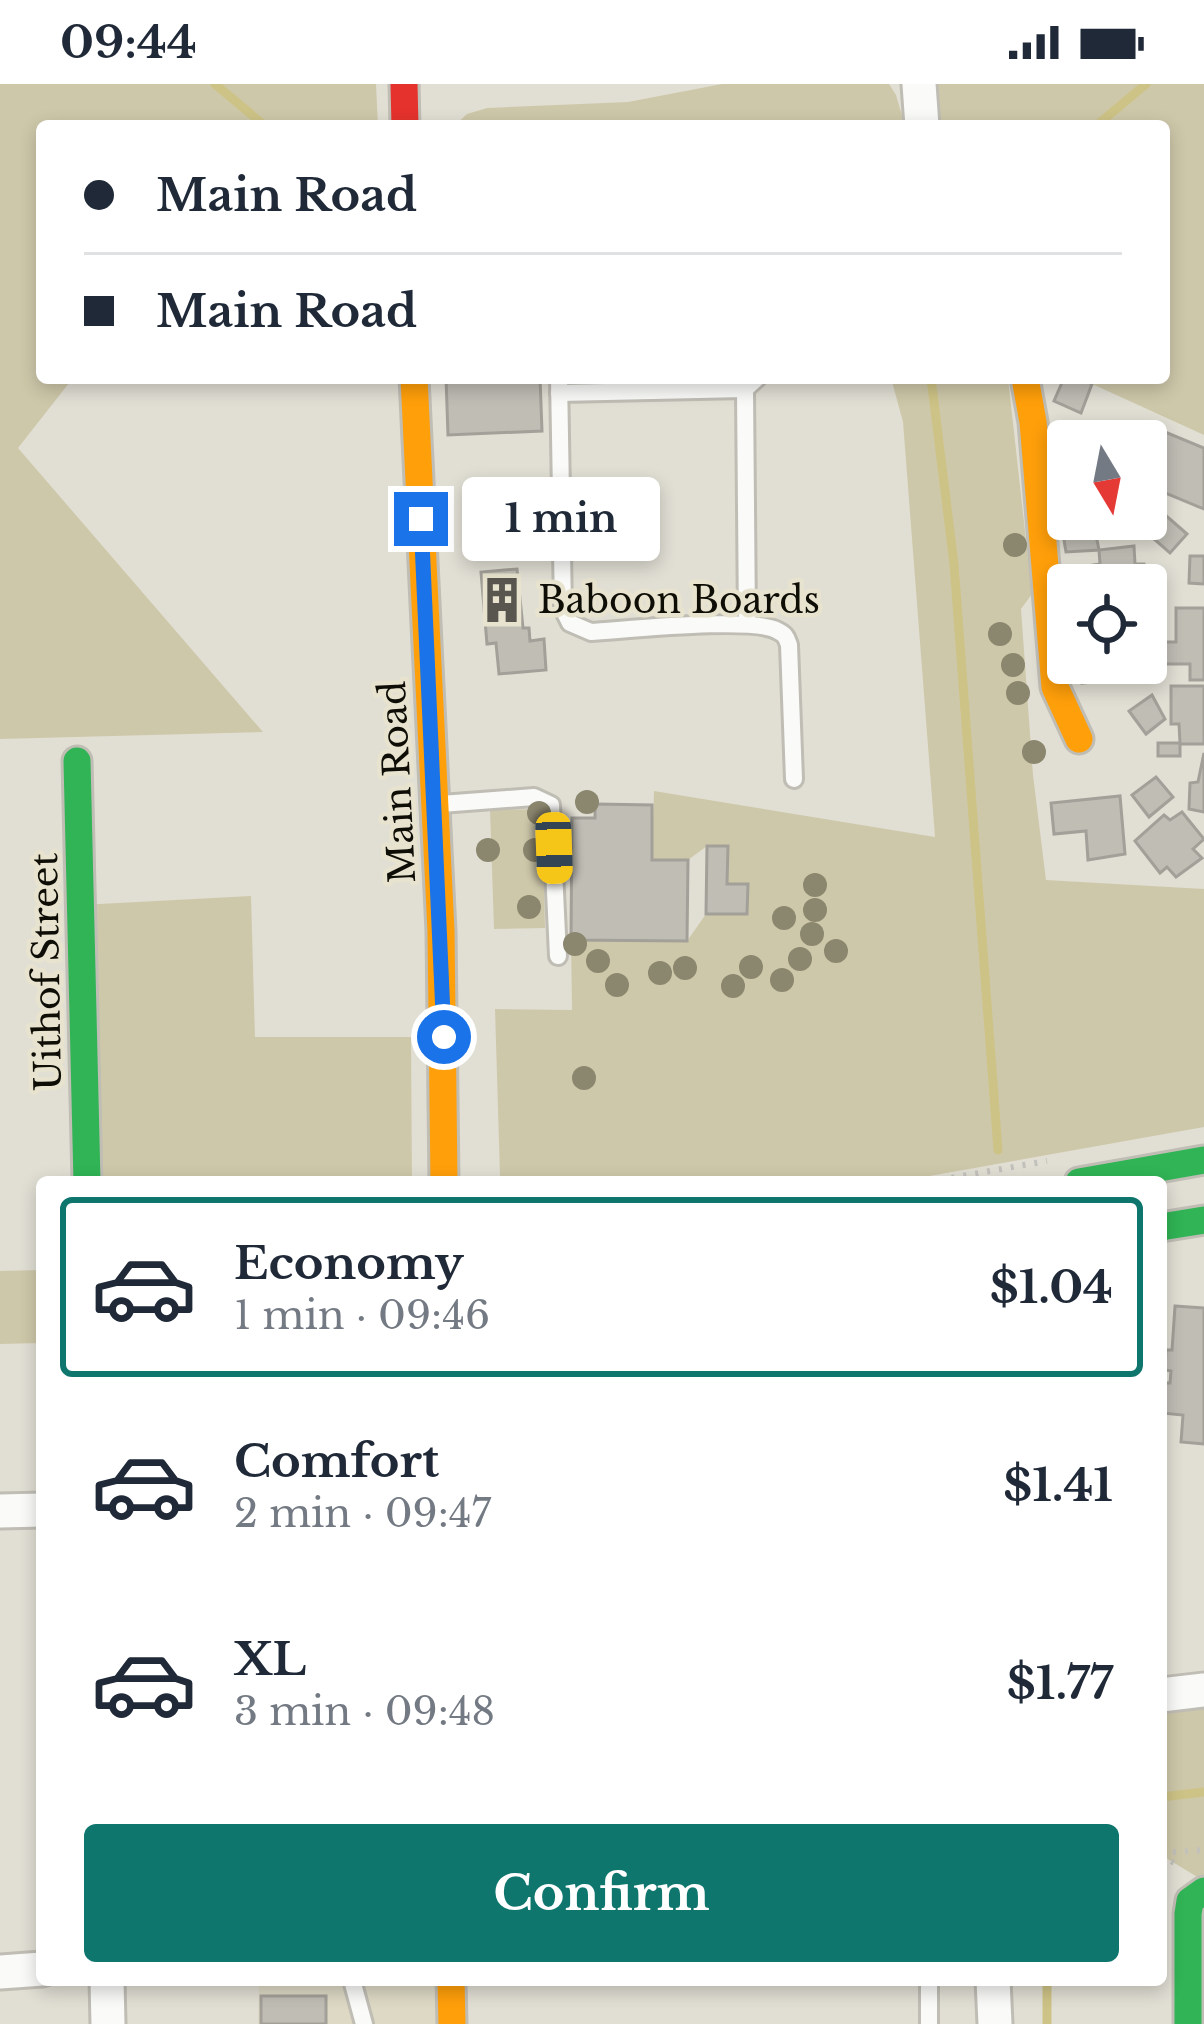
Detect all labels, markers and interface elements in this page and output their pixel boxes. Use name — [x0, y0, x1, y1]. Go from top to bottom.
text: 09:44 — [60, 14, 197, 70]
text: Main Road — [156, 167, 417, 223]
text: Main Road — [156, 283, 417, 339]
north arrow — [1047, 420, 1167, 540]
map controls — [1047, 420, 1167, 684]
callout: 1 min — [463, 477, 661, 561]
route end — [394, 492, 448, 546]
text: 1 min — [505, 494, 617, 543]
button: locate — [1047, 564, 1167, 684]
building icon: Baboon Boards — [477, 575, 527, 625]
place label: Baboon Boards — [538, 578, 820, 623]
street label: Main Road — [370, 680, 425, 884]
car — [535, 811, 573, 885]
street label: Uithof Street — [22, 852, 71, 1091]
route start — [417, 1010, 471, 1064]
icon: car — [90, 1233, 198, 1341]
text: Economy — [234, 1235, 464, 1291]
text: $1.04 — [990, 1259, 1113, 1315]
text: 1 min · 09:46 — [234, 1291, 490, 1340]
icon: car — [90, 1431, 198, 1539]
text: Comfort — [234, 1433, 439, 1489]
text: $1.41 — [1003, 1457, 1113, 1513]
text: 2 min · 09:47 — [234, 1489, 491, 1538]
icon: car — [90, 1629, 198, 1737]
text: XL — [234, 1631, 306, 1687]
text: $1.77 — [1007, 1655, 1113, 1711]
text: 3 min · 09:48 — [234, 1687, 495, 1736]
button: Confirm — [84, 1824, 1119, 1962]

